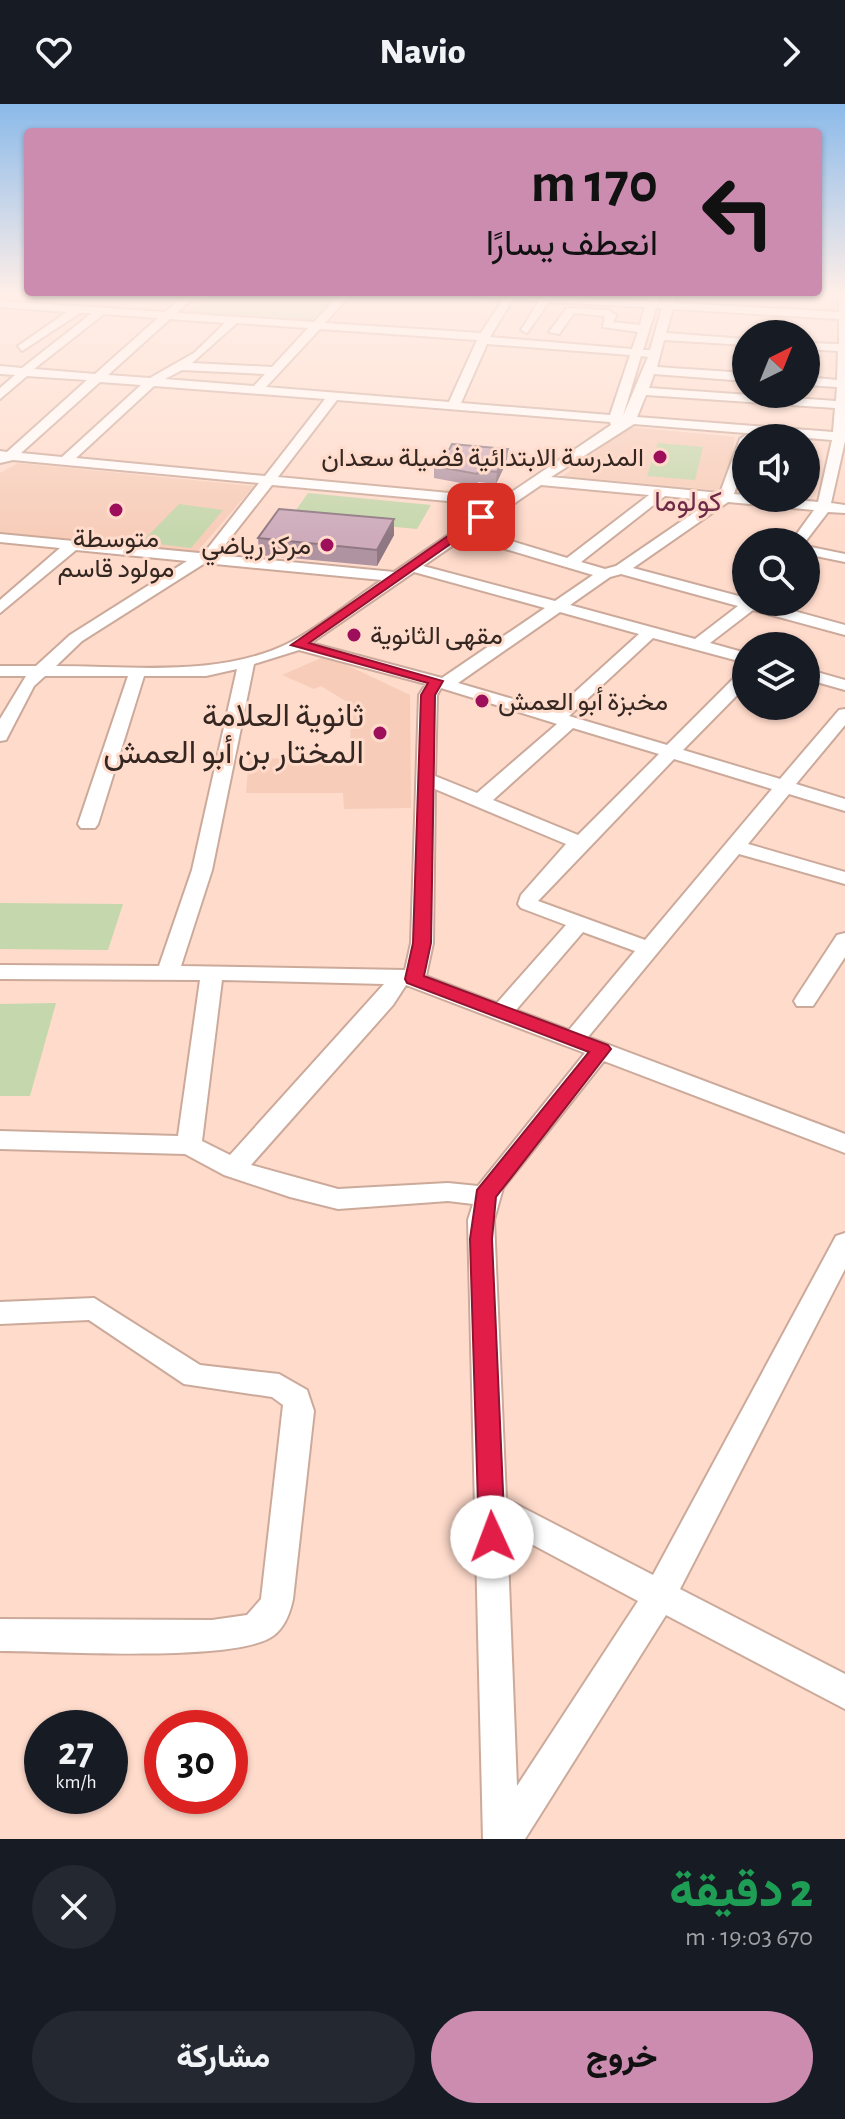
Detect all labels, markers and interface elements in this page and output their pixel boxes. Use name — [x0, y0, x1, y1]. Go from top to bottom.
icon: heart — [32, 30, 76, 74]
icon: forward — [769, 30, 813, 74]
text: Navio — [379, 34, 466, 70]
text: 170 m — [531, 156, 658, 212]
icon: left — [686, 160, 790, 264]
text: انعطف يسارًا — [486, 226, 658, 262]
north arrow — [732, 320, 820, 408]
map controls — [732, 320, 820, 720]
button: sound — [732, 424, 820, 512]
place label: المدرسة الابتدائية فضيلة سعدان — [321, 445, 644, 473]
marker: المدرسة الابتدائية فضيلة سعدان — [651, 448, 669, 466]
pin — [447, 483, 515, 551]
district label: كولوما — [654, 489, 722, 519]
icon: arrive — [459, 495, 503, 539]
marker: متوسطة مولود قاسم — [107, 501, 125, 519]
place label: متوسطة مولود قاسم — [58, 526, 174, 585]
button: search — [732, 528, 820, 616]
place label: مركز رياضي — [201, 533, 311, 566]
marker: مركز رياضي — [318, 536, 336, 554]
place label: مقهى الثانوية — [370, 623, 503, 651]
marker: مقهى الثانوية — [345, 626, 363, 644]
button: layers — [732, 632, 820, 720]
place label: مخبزة أبو العمش — [498, 686, 668, 717]
marker: مخبزة أبو العمش — [473, 692, 491, 710]
place label: ثانوية العلامة المختار بن أبو العمش — [103, 700, 364, 772]
marker: ثانوية العلامة المختار بن أبو العمش — [371, 724, 389, 742]
position arrow — [450, 1495, 534, 1579]
speed limit sign: 30 — [144, 1710, 248, 1814]
text: 27 — [58, 1732, 94, 1772]
text: km/h — [55, 1772, 97, 1792]
button: close — [32, 1865, 116, 1949]
text: 2 دقيقة — [669, 1868, 813, 1916]
text: 670 m · 19:03 — [685, 1924, 813, 1950]
button: مشاركة — [32, 2011, 415, 2103]
button: خروج — [431, 2011, 813, 2103]

